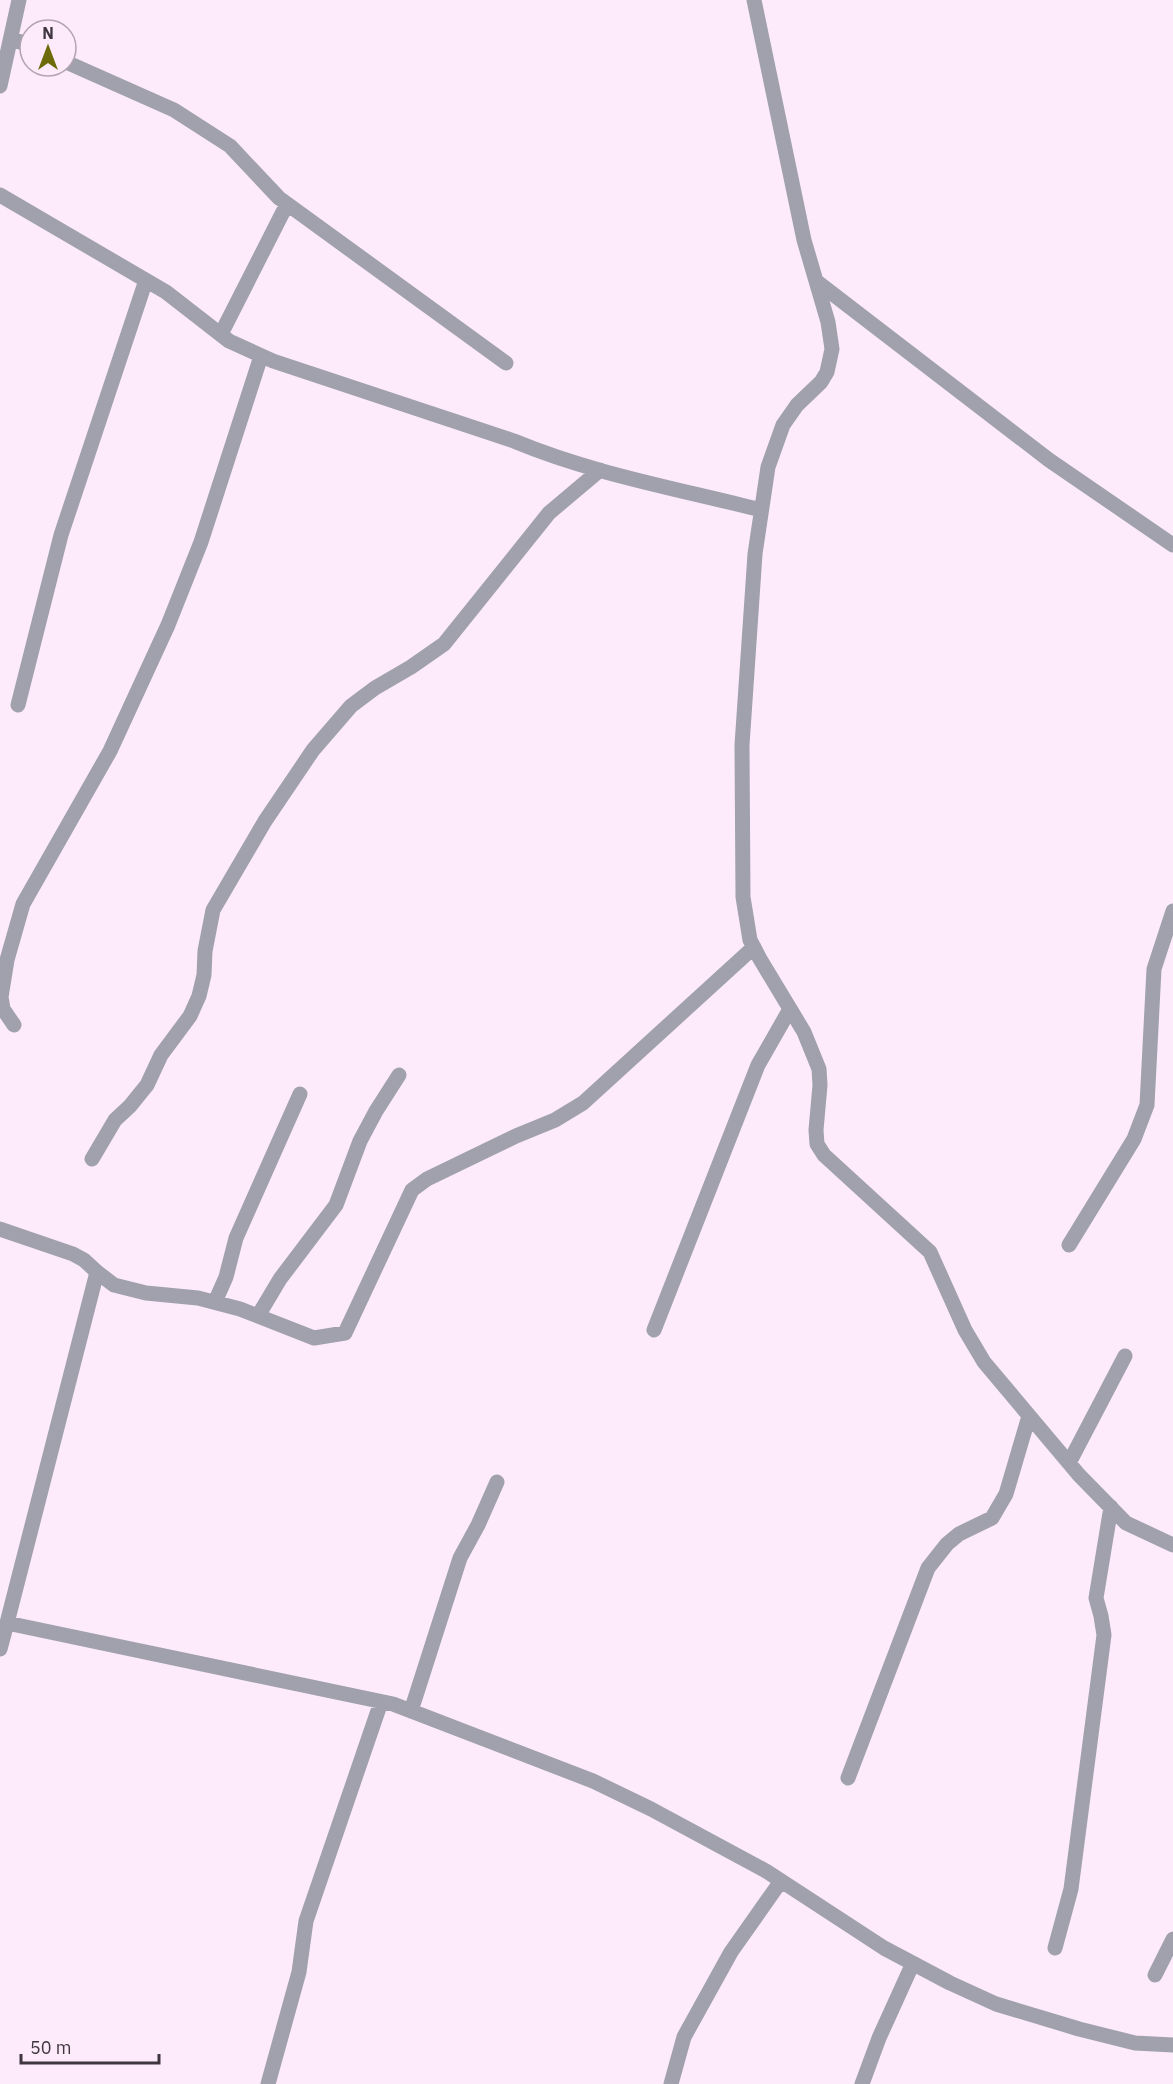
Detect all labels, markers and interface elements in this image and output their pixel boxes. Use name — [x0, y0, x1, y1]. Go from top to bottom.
north arrow — [18, 18, 78, 78]
text: N — [42, 23, 54, 43]
scale bar — [21, 2027, 159, 2065]
text: 50 m — [30, 2036, 72, 2059]

